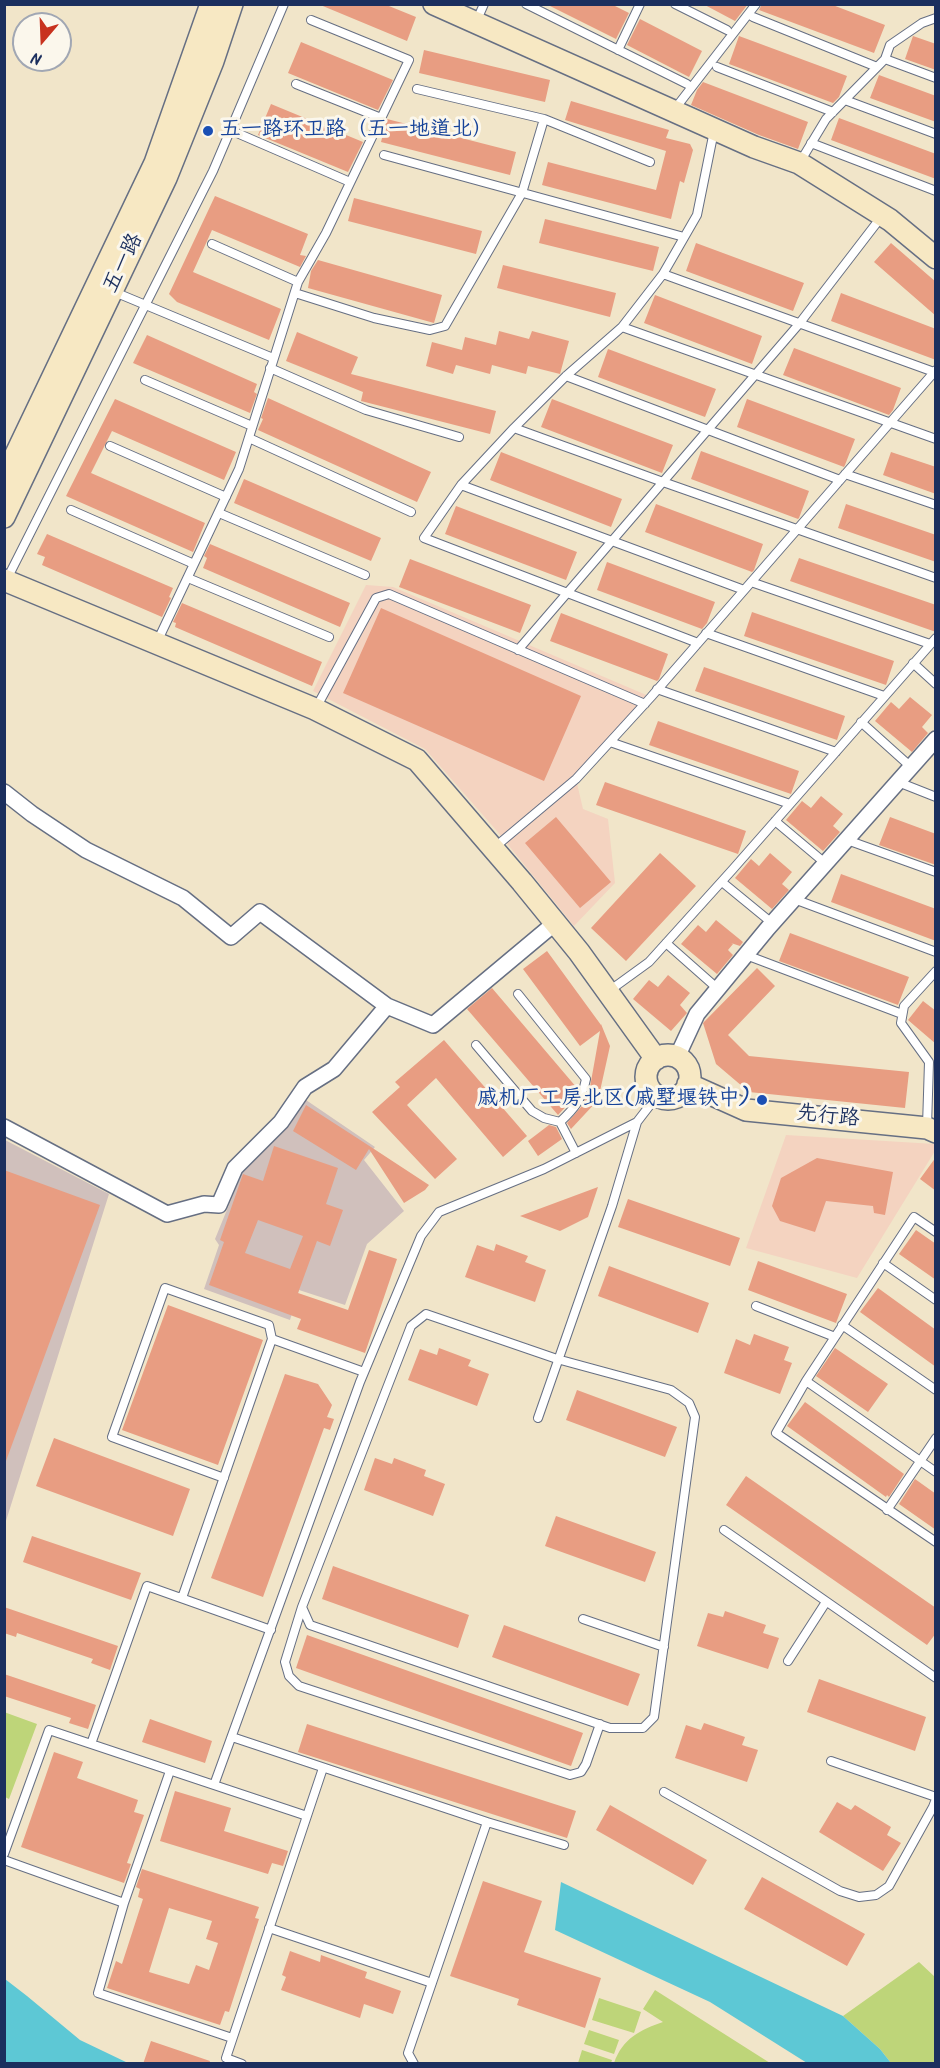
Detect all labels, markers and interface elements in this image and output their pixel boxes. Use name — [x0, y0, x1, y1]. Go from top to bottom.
north arrow — [12, 12, 72, 72]
text: N — [28, 44, 45, 71]
place label: 五一路环卫路（五一地道北） — [220, 118, 493, 144]
marker: 五一路环卫路（五一地道北） — [201, 124, 215, 138]
street label: 五一路 — [100, 230, 150, 298]
place label: 戚机厂工房北区(戚墅堰铁中) — [477, 1087, 750, 1113]
marker: 戚机厂工房北区(戚墅堰铁中) — [755, 1093, 769, 1107]
street label: 先行路 — [795, 1102, 861, 1134]

